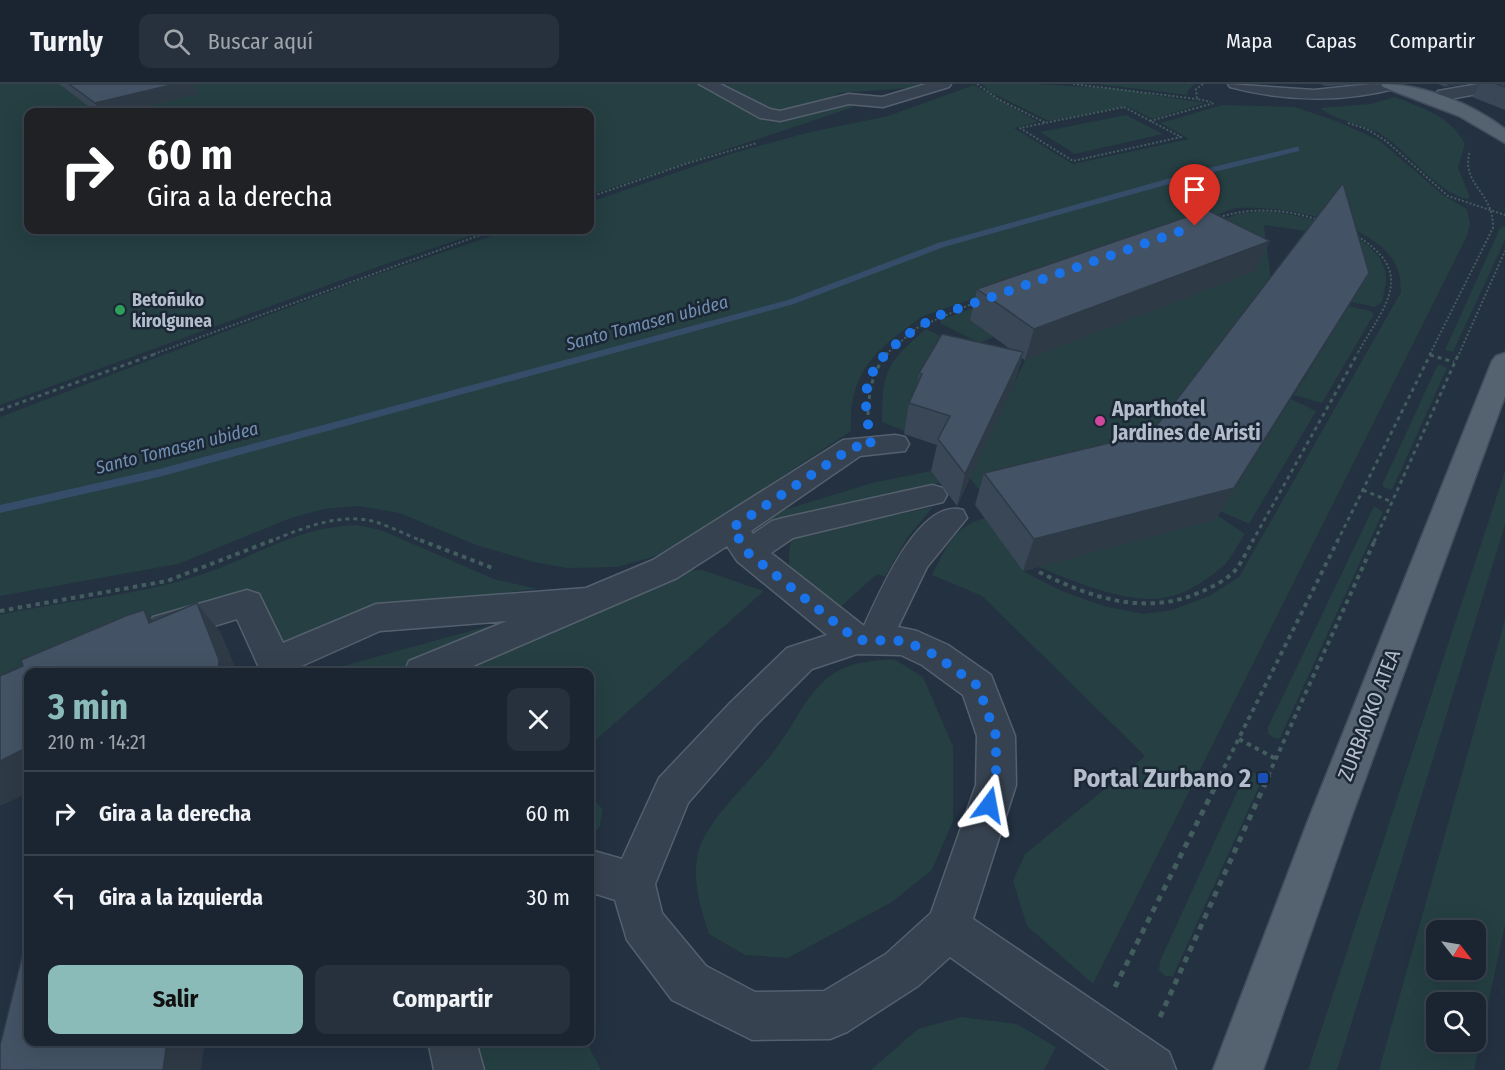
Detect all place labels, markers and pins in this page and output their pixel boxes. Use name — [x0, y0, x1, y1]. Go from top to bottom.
pin — [1169, 164, 1220, 226]
place label: Betoñuko kirolgunea — [132, 289, 212, 332]
marker: Betoñuko kirolgunea — [113, 303, 127, 317]
place label: Aparthotel Jardines de Aristi — [1111, 396, 1261, 446]
marker: Aparthotel Jardines de Aristi — [1093, 414, 1107, 428]
place label: Portal Zurbano 2 — [1073, 763, 1251, 794]
marker: Portal Zurbano 2 — [1256, 771, 1270, 785]

